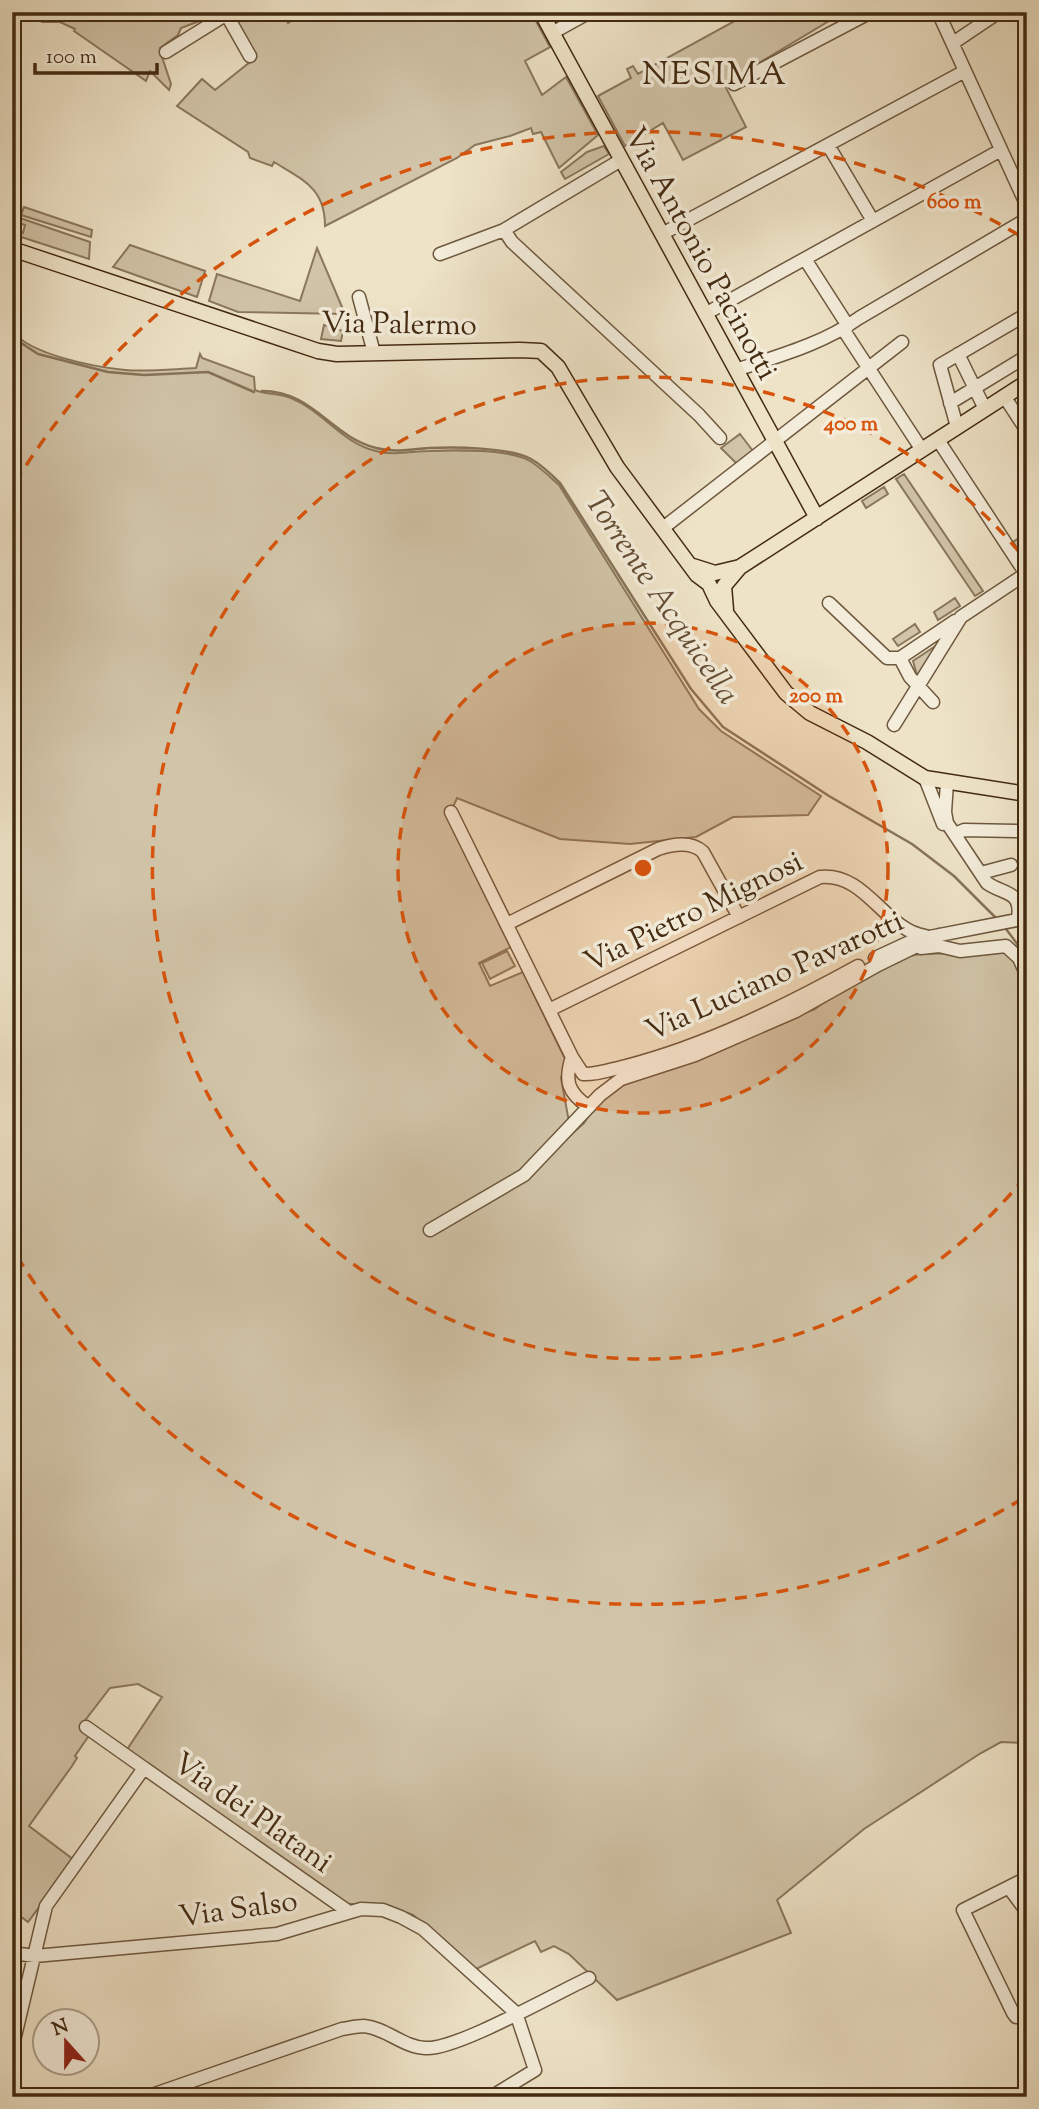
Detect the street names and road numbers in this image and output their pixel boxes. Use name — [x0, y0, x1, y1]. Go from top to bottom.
street label: Via Antonio Pacinotti — [612, 120, 787, 389]
street label: Via Palermo — [321, 303, 477, 348]
street label: Via Pietro Mignosi — [577, 842, 811, 985]
street label: Via Luciano Pavarotti — [639, 901, 911, 1054]
street label: Via dei Platani — [163, 1743, 340, 1885]
street label: Via Salso — [176, 1881, 300, 1940]

